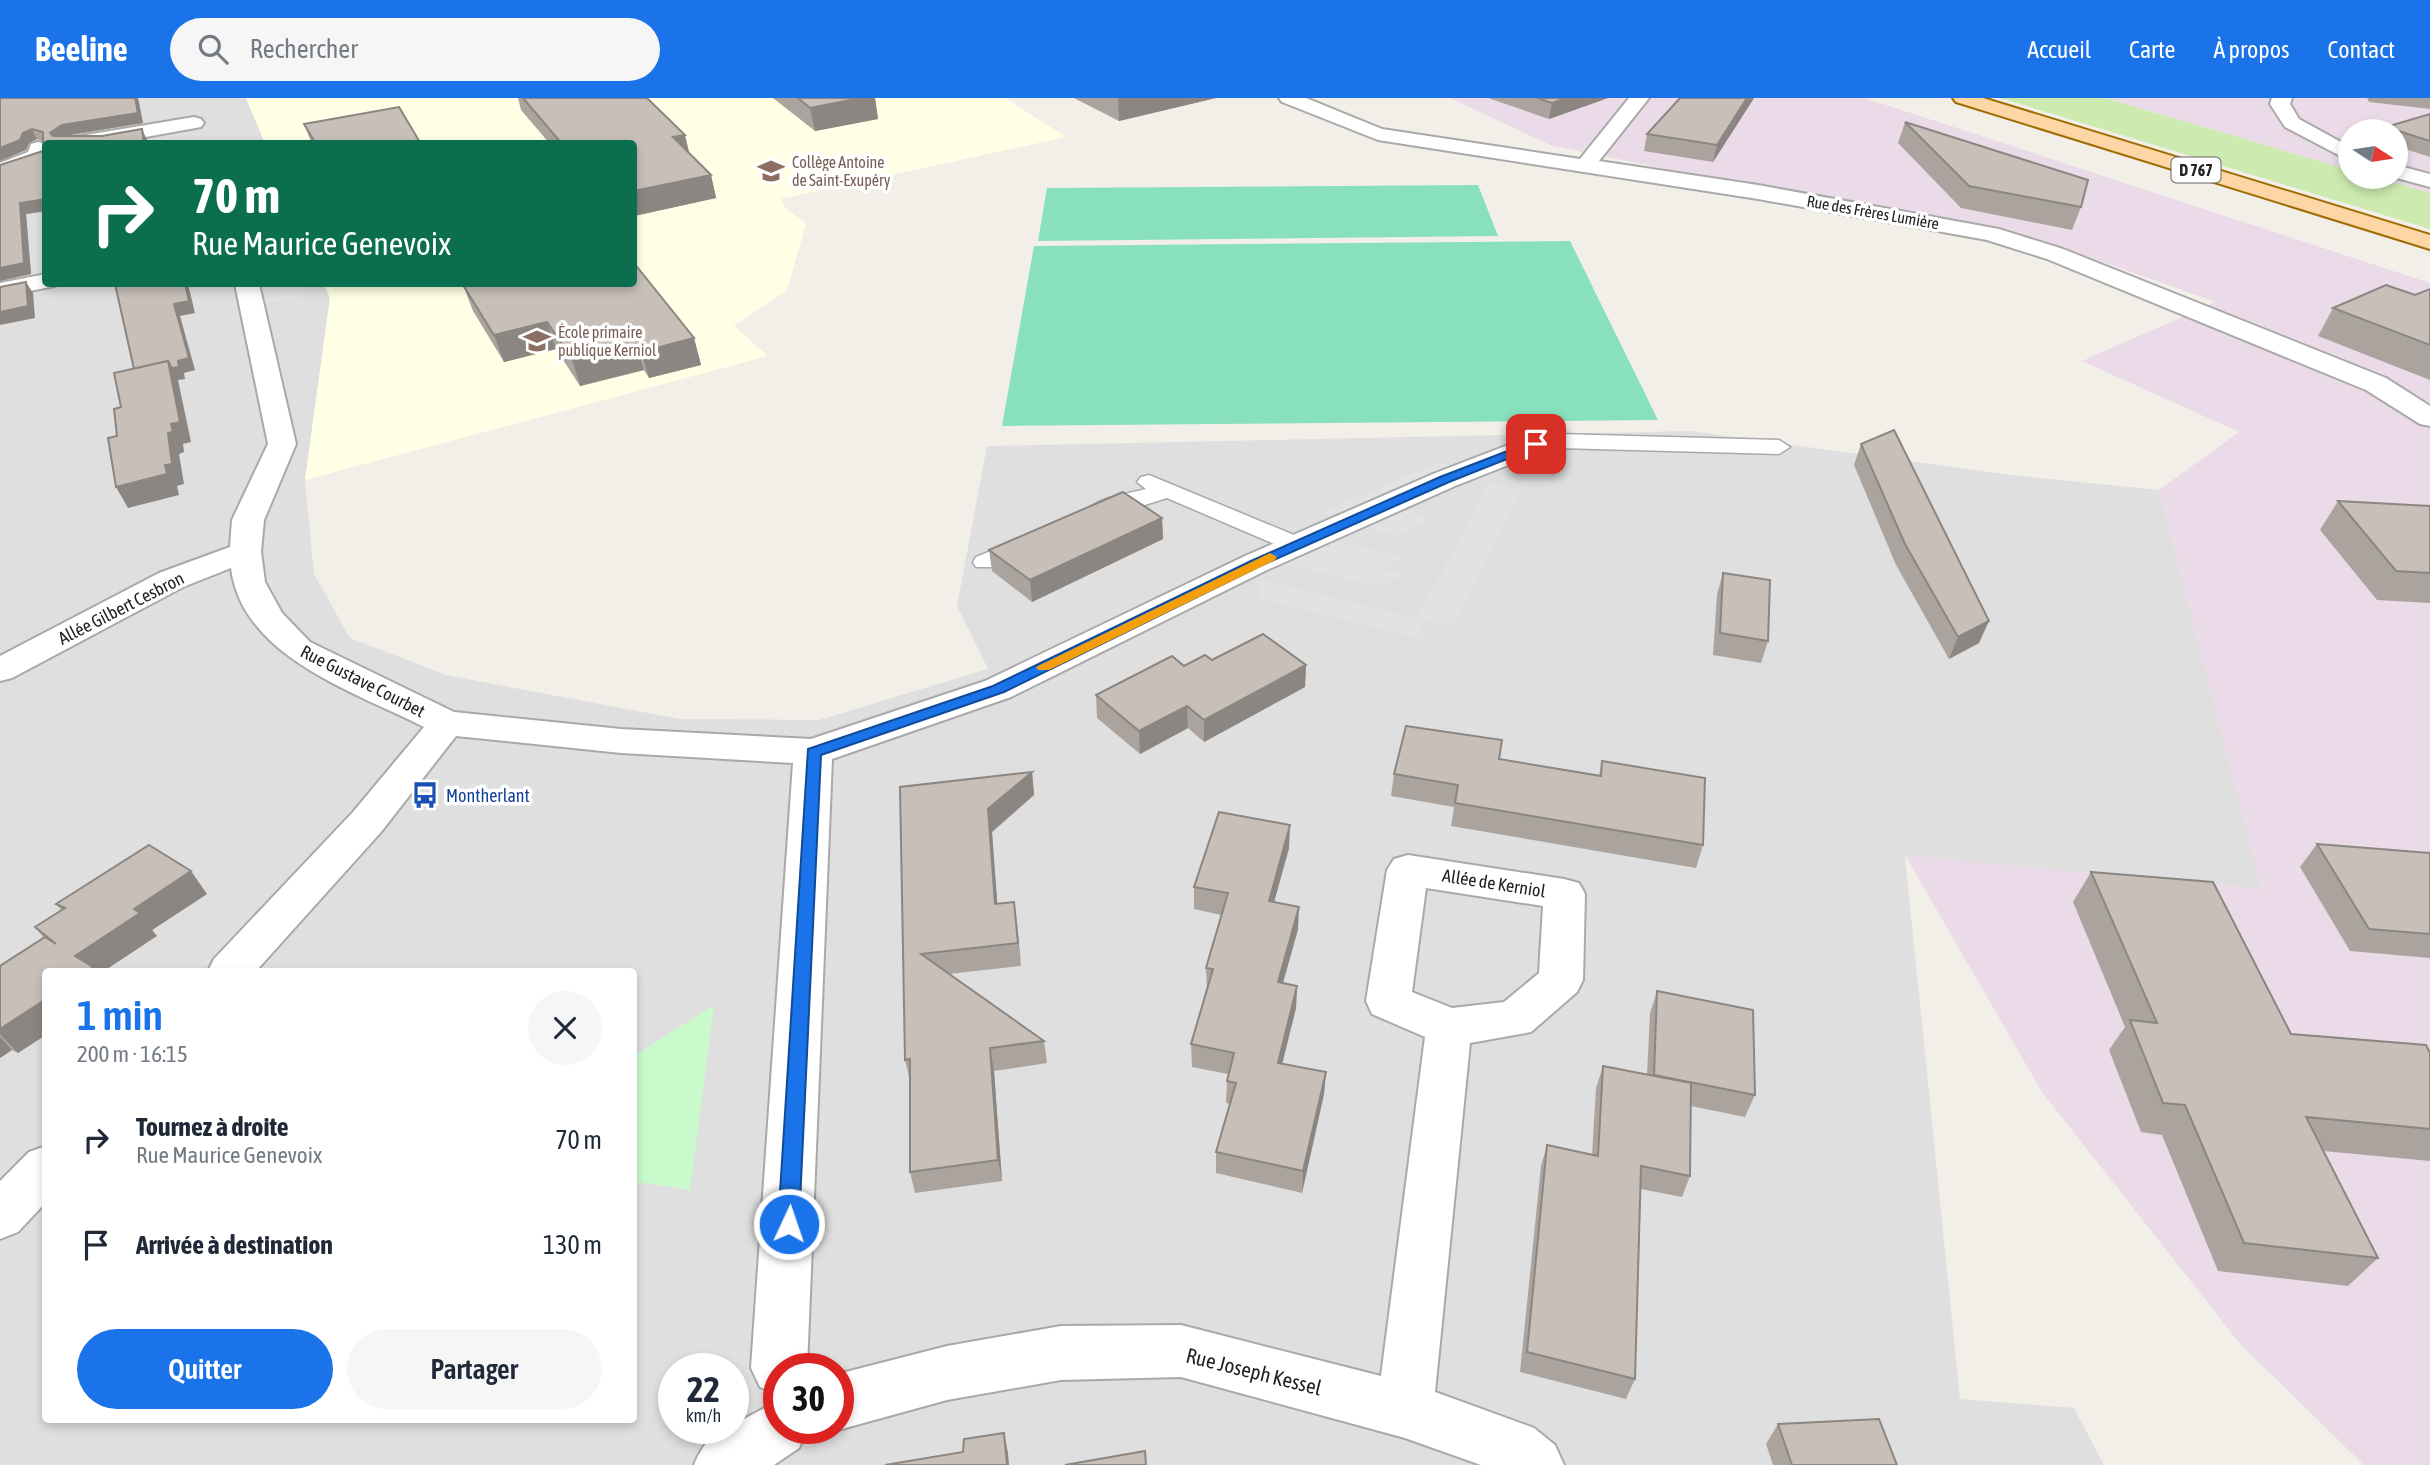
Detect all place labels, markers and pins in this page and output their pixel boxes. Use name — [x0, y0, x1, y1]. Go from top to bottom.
place label: Collège Antoine de Saint-Exupéry — [792, 153, 891, 190]
school or university icon: Collège Antoine de Saint-Exupéry — [756, 156, 786, 186]
place label: École primaire publique Kerniol — [558, 323, 657, 360]
school or university icon: École primaire publique Kerniol — [522, 326, 552, 356]
pin — [1506, 414, 1566, 474]
bus stop icon: Montherlant — [410, 780, 440, 810]
place label: Montherlant — [446, 785, 530, 806]

